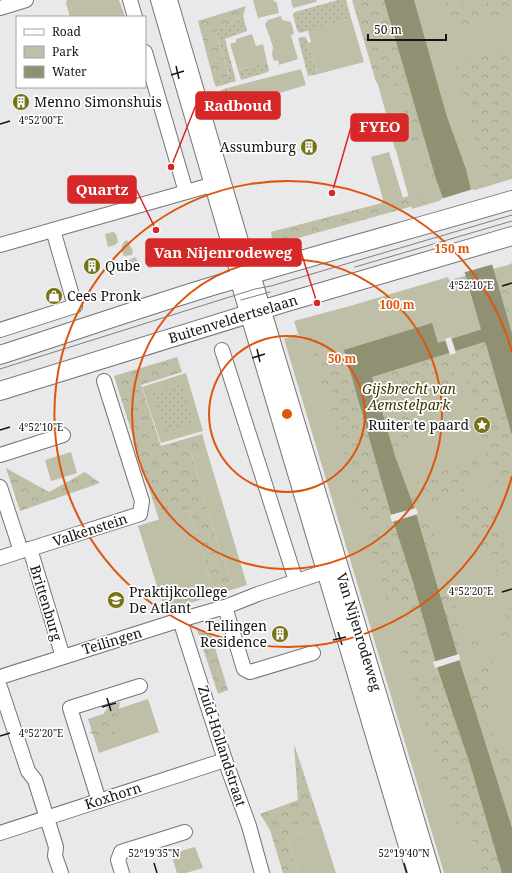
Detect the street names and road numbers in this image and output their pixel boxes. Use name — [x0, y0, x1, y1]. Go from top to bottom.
street label: Buitenveldertselaan — [166, 290, 300, 347]
street label: Valkenstein — [50, 509, 130, 551]
street label: Brittenburg — [26, 563, 67, 643]
street label: Van Nijenrodeweg — [332, 570, 387, 694]
street label: Teilingen — [80, 622, 144, 659]
street label: Zuid-Hollandstraat — [194, 683, 251, 809]
street label: Koxhorn — [82, 777, 144, 814]

